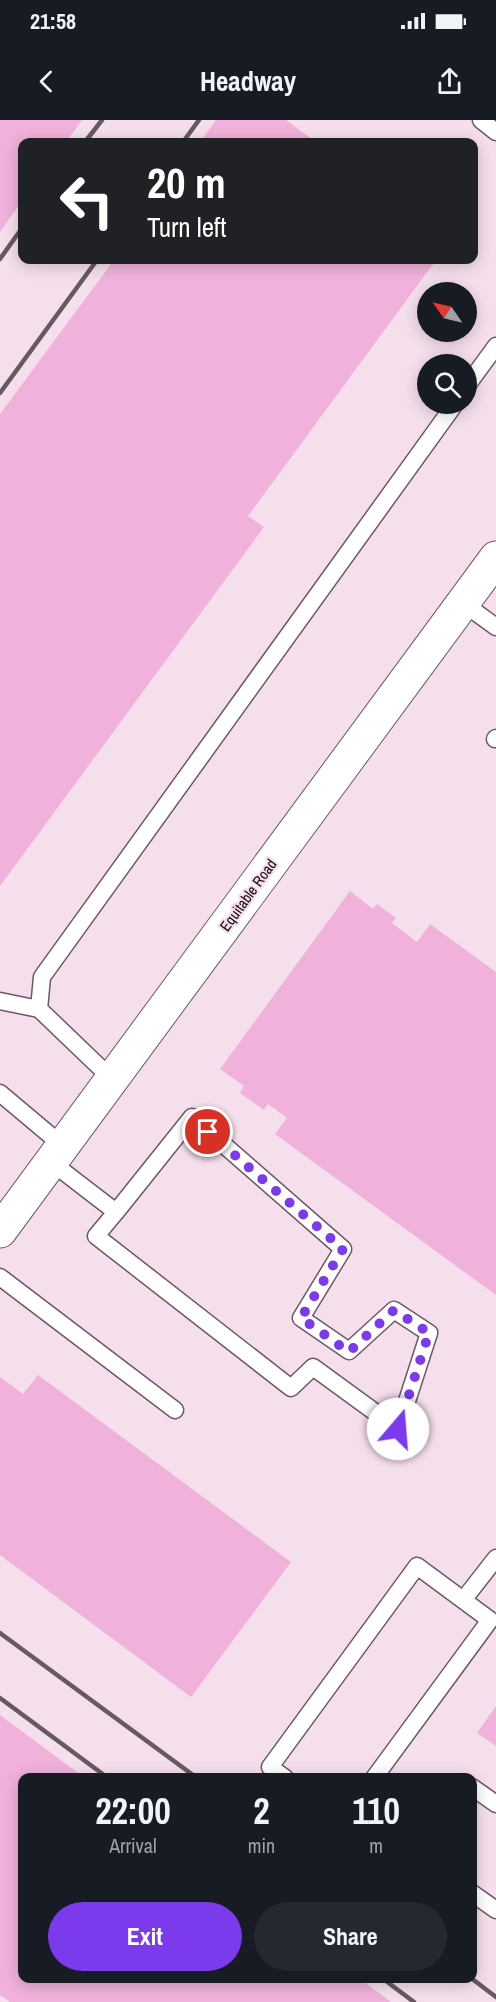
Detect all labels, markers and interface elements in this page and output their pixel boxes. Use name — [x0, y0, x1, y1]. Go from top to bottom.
text: 21:58 — [30, 6, 76, 36]
text: Headway — [200, 63, 296, 99]
icon: back — [30, 65, 63, 98]
icon: share — [433, 65, 466, 98]
text: 20 m — [147, 155, 226, 211]
icon: left — [48, 162, 126, 240]
text: Turn left — [147, 209, 226, 245]
north arrow — [417, 282, 477, 342]
map controls — [417, 282, 477, 414]
button: search — [417, 354, 477, 414]
street label: Equitable Road — [215, 855, 281, 935]
pin — [182, 1106, 233, 1157]
icon: arrive — [191, 1115, 224, 1148]
position arrow — [366, 1397, 430, 1461]
text: 22:00 — [95, 1787, 171, 1835]
text: 2 — [253, 1787, 270, 1835]
text: 110 — [352, 1787, 400, 1835]
text: Arrival — [109, 1832, 157, 1859]
text: min — [248, 1832, 275, 1859]
text: m — [369, 1832, 383, 1859]
button: Exit — [48, 1902, 242, 1971]
button: Share — [254, 1902, 447, 1971]

